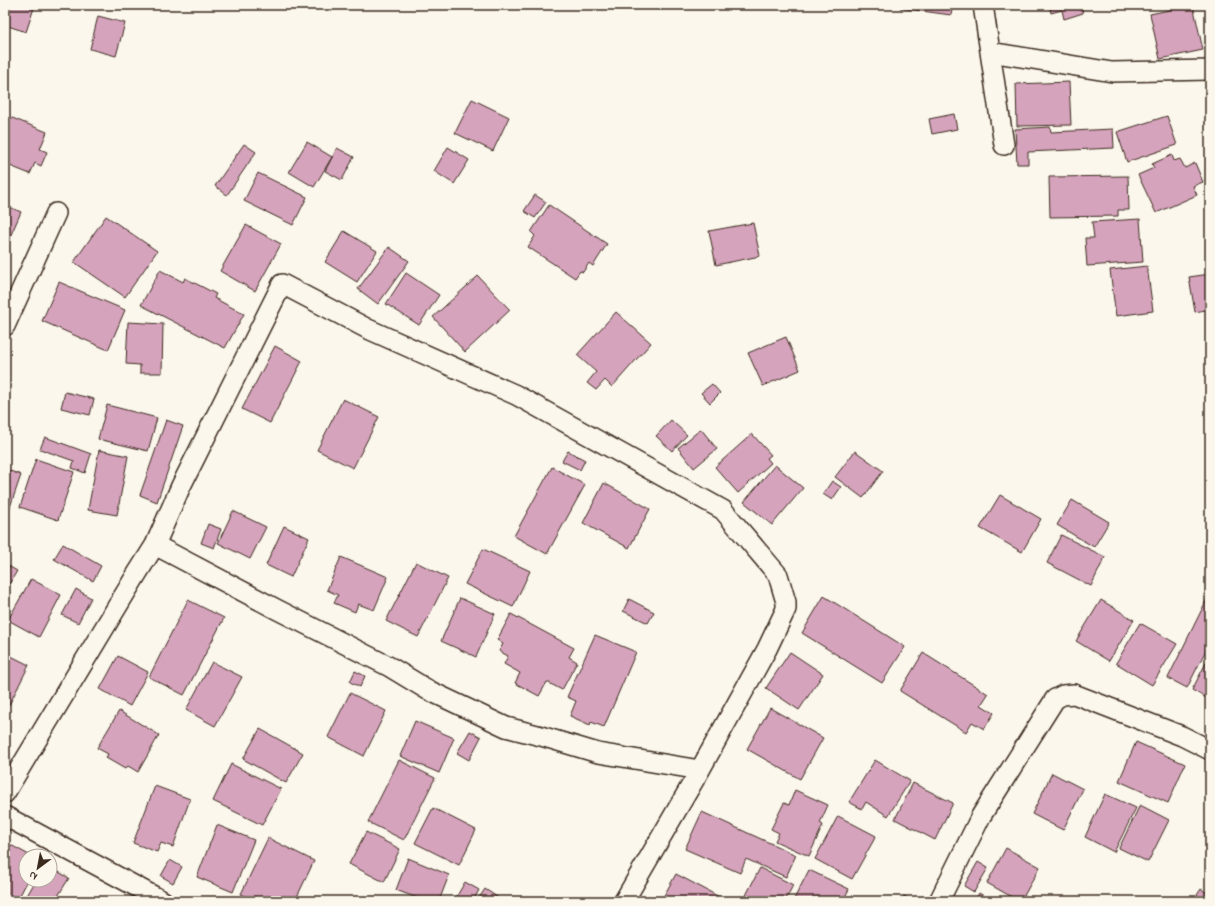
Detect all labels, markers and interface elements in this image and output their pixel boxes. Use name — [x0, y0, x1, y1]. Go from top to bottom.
north arrow — [18, 848, 58, 888]
text: N — [26, 867, 41, 884]

